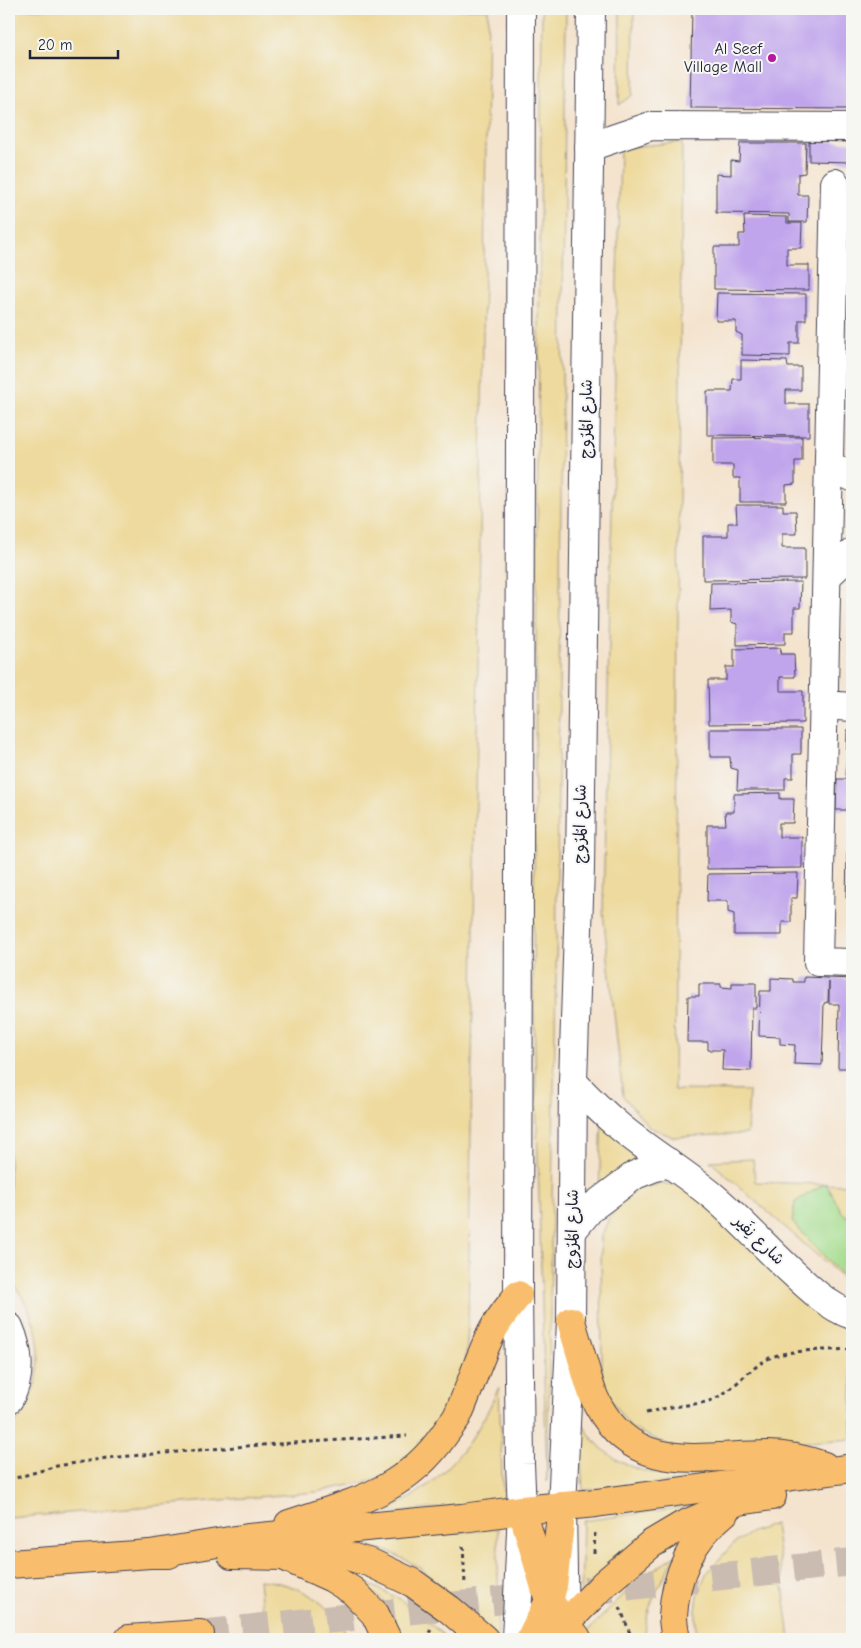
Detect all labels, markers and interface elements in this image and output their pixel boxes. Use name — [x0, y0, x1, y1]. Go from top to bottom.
scale bar — [30, 28, 118, 60]
text: 20 m — [38, 36, 72, 54]
place label: Al Seef Village Mall — [684, 40, 764, 76]
marker: Al Seef Village Mall — [766, 52, 778, 64]
street label: شارع المُرُوج — [576, 379, 598, 459]
street label: شارع المُرُوج — [570, 784, 592, 864]
street label: شارع المُرُوج — [562, 1189, 584, 1269]
street label: شارع نِفَير — [727, 1210, 788, 1270]

